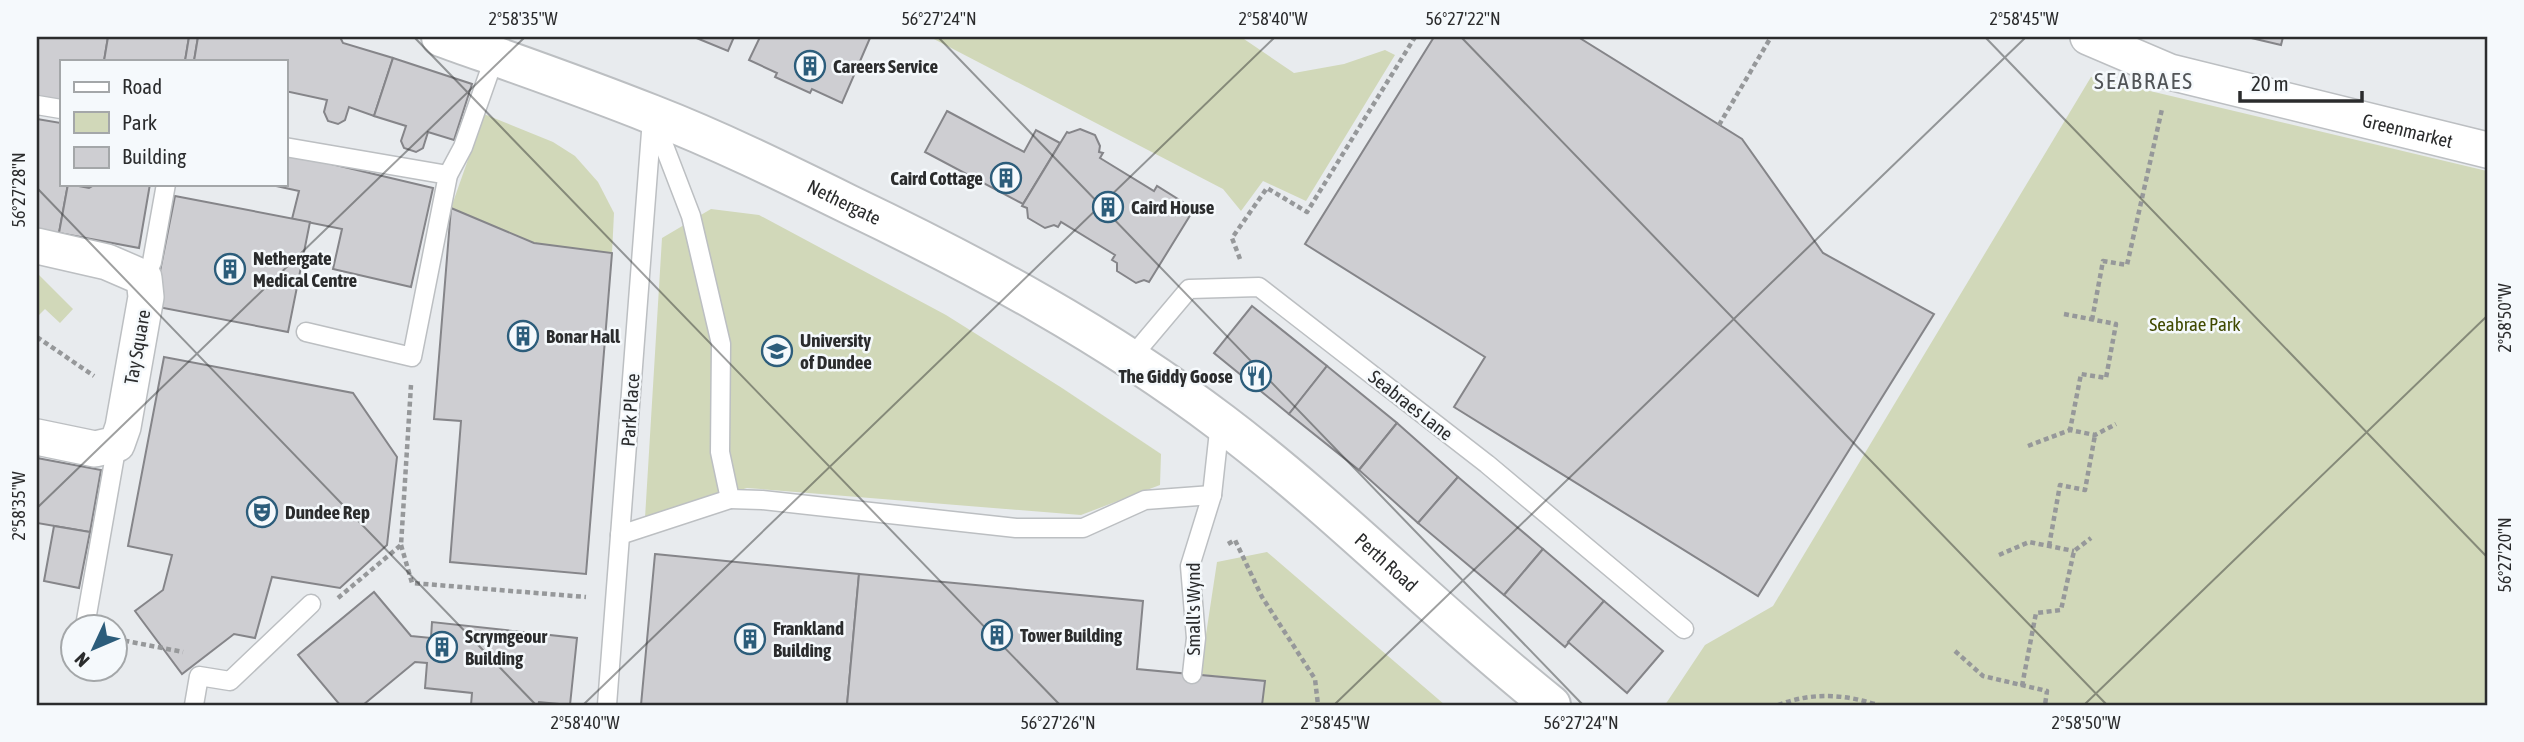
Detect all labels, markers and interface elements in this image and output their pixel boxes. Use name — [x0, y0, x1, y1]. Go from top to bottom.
text: 2°58'35"W — [488, 8, 558, 29]
text: 56°27'24"N — [901, 8, 977, 29]
text: 2°58'40"W — [1238, 8, 1308, 29]
text: 56°27'22"N — [1425, 8, 1501, 29]
text: 2°58'45"W — [1989, 8, 2059, 29]
building icon: Careers Service — [793, 49, 827, 83]
place label: Careers Service — [833, 55, 939, 77]
legend — [60, 60, 287, 186]
scale bar — [2240, 60, 2363, 104]
district label: SEABRAES — [2094, 68, 2194, 94]
text: 20 m — [2251, 71, 2289, 95]
text: Road — [122, 74, 162, 98]
street label: Greenmarket — [2360, 109, 2455, 152]
text: Park — [122, 110, 157, 134]
text: Building — [122, 144, 186, 168]
text: 56°27'28"N — [8, 152, 29, 228]
building icon: Caird Cottage — [989, 161, 1023, 195]
place label: Caird Cottage — [890, 167, 983, 189]
street label: Nethergate — [804, 175, 884, 229]
building icon: Caird House — [1091, 190, 1125, 224]
place label: Caird House — [1131, 196, 1215, 218]
place label: Nethergate Medical Centre — [253, 247, 358, 291]
building icon: Nethergate Medical Centre — [213, 252, 247, 286]
text: 2°58'50"W — [2494, 283, 2515, 353]
street label: Tay Square — [120, 308, 154, 386]
park label: Seabrae Park — [2149, 313, 2241, 335]
building icon: Bonar Hall — [506, 319, 540, 353]
place label: Bonar Hall — [546, 325, 621, 347]
place label: University of Dundee — [800, 329, 872, 373]
school or university icon: University of Dundee — [760, 334, 794, 368]
restaurant icon: The Giddy Goose — [1239, 359, 1273, 393]
place label: The Giddy Goose — [1118, 365, 1233, 387]
street label: Seabraes Lane — [1365, 365, 1457, 445]
street label: Park Place — [616, 373, 644, 447]
text: 2°58'35"W — [8, 471, 29, 541]
theatre icon: Dundee Rep — [245, 495, 279, 529]
place label: Dundee Rep — [285, 501, 370, 523]
text: 56°27'20"N — [2494, 517, 2515, 593]
street label: Perth Road — [1351, 528, 1422, 596]
street label: Small's Wynd — [1182, 563, 1204, 655]
north arrow — [60, 612, 130, 682]
place label: Frankland Building — [773, 617, 844, 661]
building icon: Tower Building — [980, 618, 1014, 652]
building icon: Frankland Building — [733, 622, 767, 656]
place label: Tower Building — [1020, 624, 1123, 646]
place label: Scrymgeour Building — [465, 625, 548, 669]
building icon: Scrymgeour Building — [425, 630, 459, 664]
text: N — [70, 648, 94, 671]
text: 2°58'40"W — [550, 712, 620, 733]
text: 56°27'26"N — [1020, 712, 1096, 733]
text: 2°58'45"W — [1300, 712, 1370, 733]
text: 56°27'24"N — [1543, 712, 1619, 733]
text: 2°58'50"W — [2051, 712, 2121, 733]

